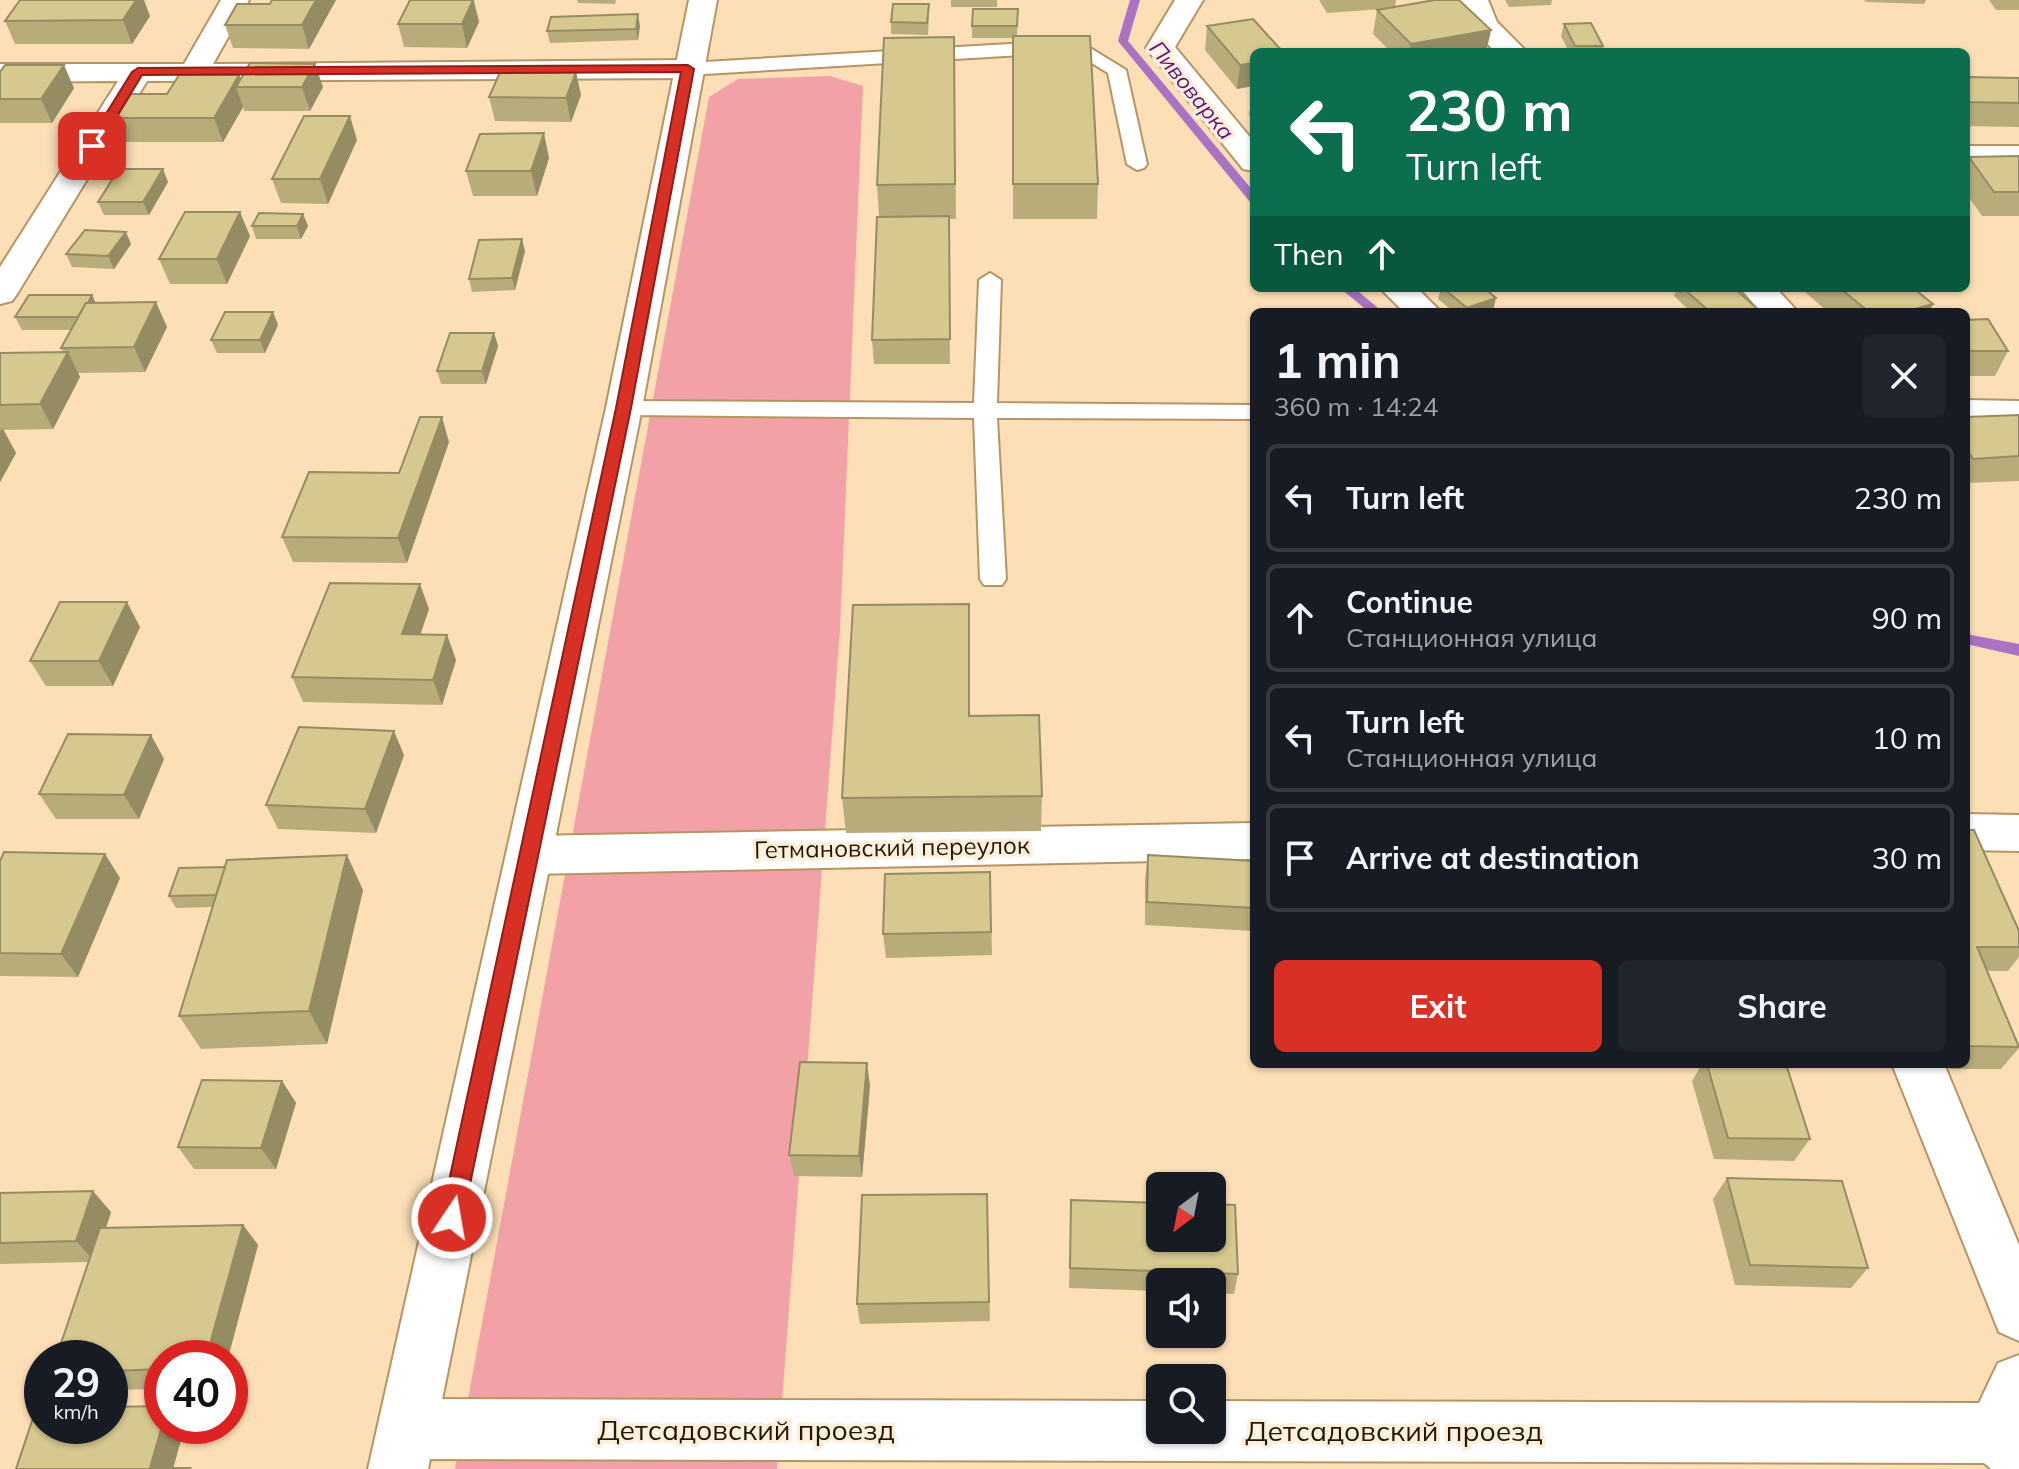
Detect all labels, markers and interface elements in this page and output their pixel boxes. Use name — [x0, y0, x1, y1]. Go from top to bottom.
water label: Пивоварка — [1144, 35, 1240, 145]
text: 230 m — [1406, 75, 1573, 145]
icon: left — [1274, 80, 1378, 184]
pin — [58, 112, 126, 180]
icon: arrive — [70, 124, 114, 168]
text: Turn left — [1406, 144, 1542, 189]
icon: ahead — [1360, 232, 1404, 276]
text: Then — [1274, 235, 1344, 273]
text: 1 min — [1274, 330, 1401, 390]
button: close — [1862, 334, 1946, 418]
text: 360 m · 14:24 — [1274, 390, 1438, 423]
icon: left — [1278, 476, 1322, 520]
text: Turn left — [1346, 479, 1464, 517]
text: 230 m — [1854, 479, 1942, 517]
text: Continue — [1346, 583, 1473, 621]
icon: ahead — [1278, 596, 1322, 640]
text: 90 m — [1872, 599, 1942, 637]
text: Станционная улица — [1346, 621, 1597, 654]
text: Turn left — [1346, 703, 1464, 741]
icon: left — [1278, 716, 1322, 760]
text: 10 m — [1872, 719, 1942, 757]
text: Станционная улица — [1346, 741, 1597, 774]
street label: Гетмановский переулок — [754, 830, 1030, 864]
icon: arrive — [1278, 836, 1322, 880]
text: Arrive at destination — [1346, 839, 1640, 877]
text: 30 m — [1872, 839, 1942, 877]
button: Exit — [1274, 960, 1602, 1052]
button: Share — [1618, 960, 1946, 1052]
north arrow — [1146, 1172, 1226, 1252]
map controls — [1146, 1172, 1226, 1444]
position arrow — [410, 1176, 494, 1260]
button: sound — [1146, 1268, 1226, 1348]
speed limit sign: 40 — [144, 1340, 248, 1444]
text: 29 — [52, 1357, 100, 1407]
button: search — [1146, 1364, 1226, 1444]
text: km/h — [53, 1399, 99, 1424]
street label: Детсадовский проезд — [597, 1412, 895, 1447]
street label: Детсадовский проезд — [1245, 1413, 1543, 1448]

